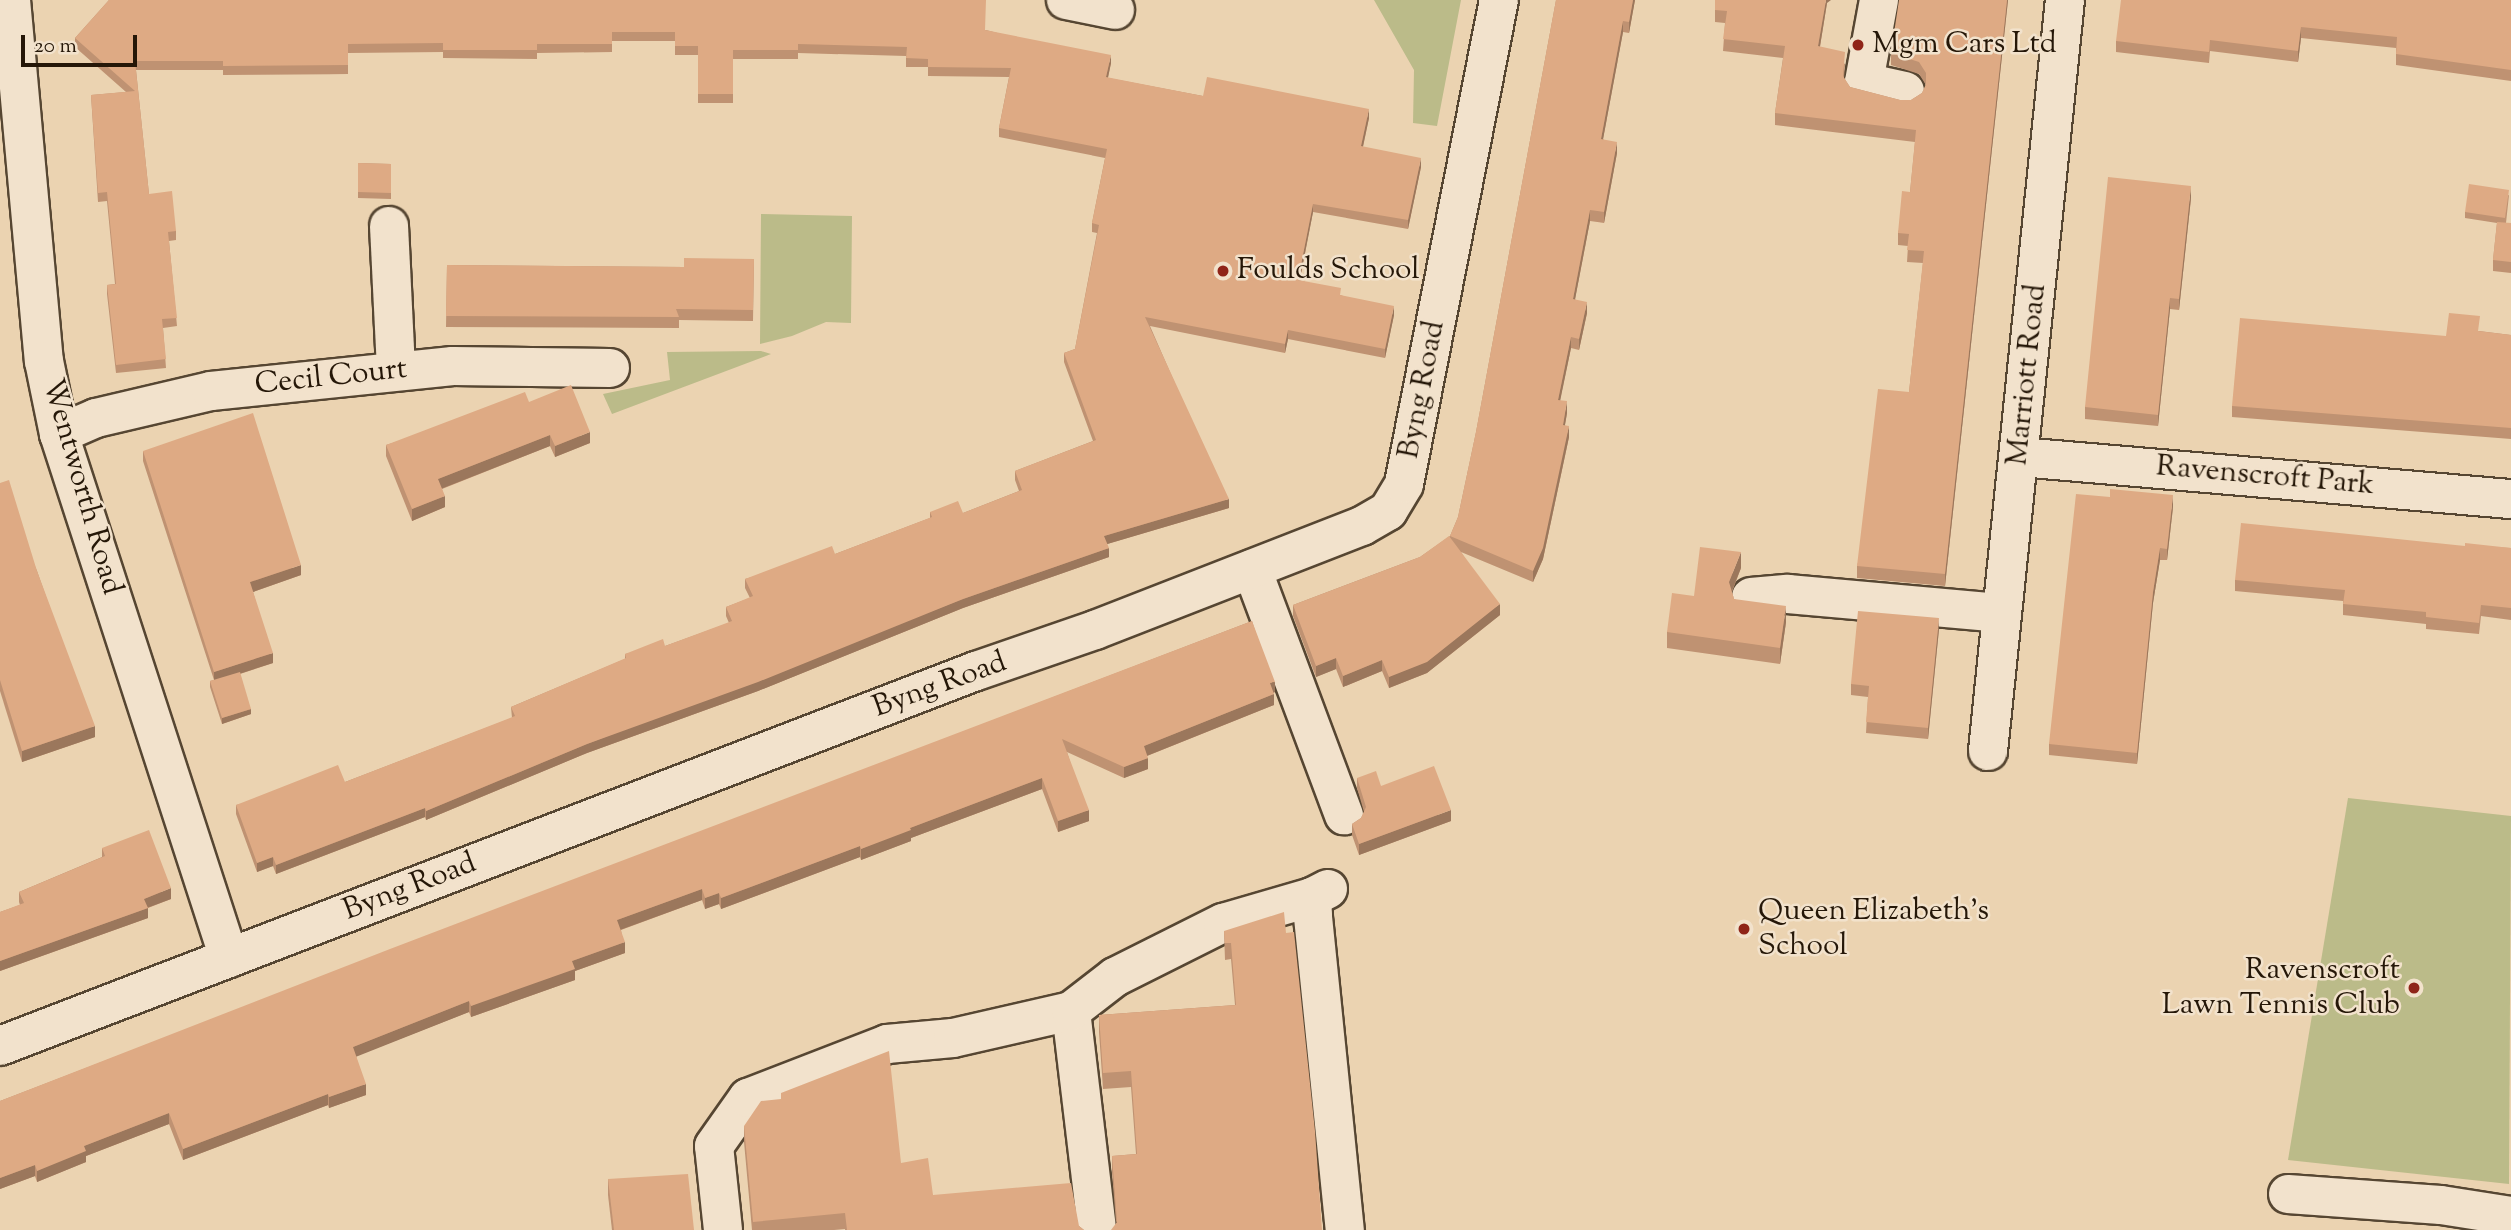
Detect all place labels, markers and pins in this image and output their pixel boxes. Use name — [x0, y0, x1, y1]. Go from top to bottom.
place label: Mgm Cars Ltd — [1872, 27, 2057, 63]
marker: Mgm Cars Ltd — [1850, 37, 1866, 53]
place label: Foulds School — [1237, 253, 1420, 289]
marker: Foulds School — [1215, 263, 1231, 279]
place label: Queen Elizabeth's School — [1758, 894, 1989, 964]
marker: Queen Elizabeth's School — [1736, 921, 1752, 937]
place label: Ravenscroft Lawn Tennis Club — [2162, 953, 2400, 1024]
marker: Ravenscroft Lawn Tennis Club — [2406, 980, 2422, 996]

